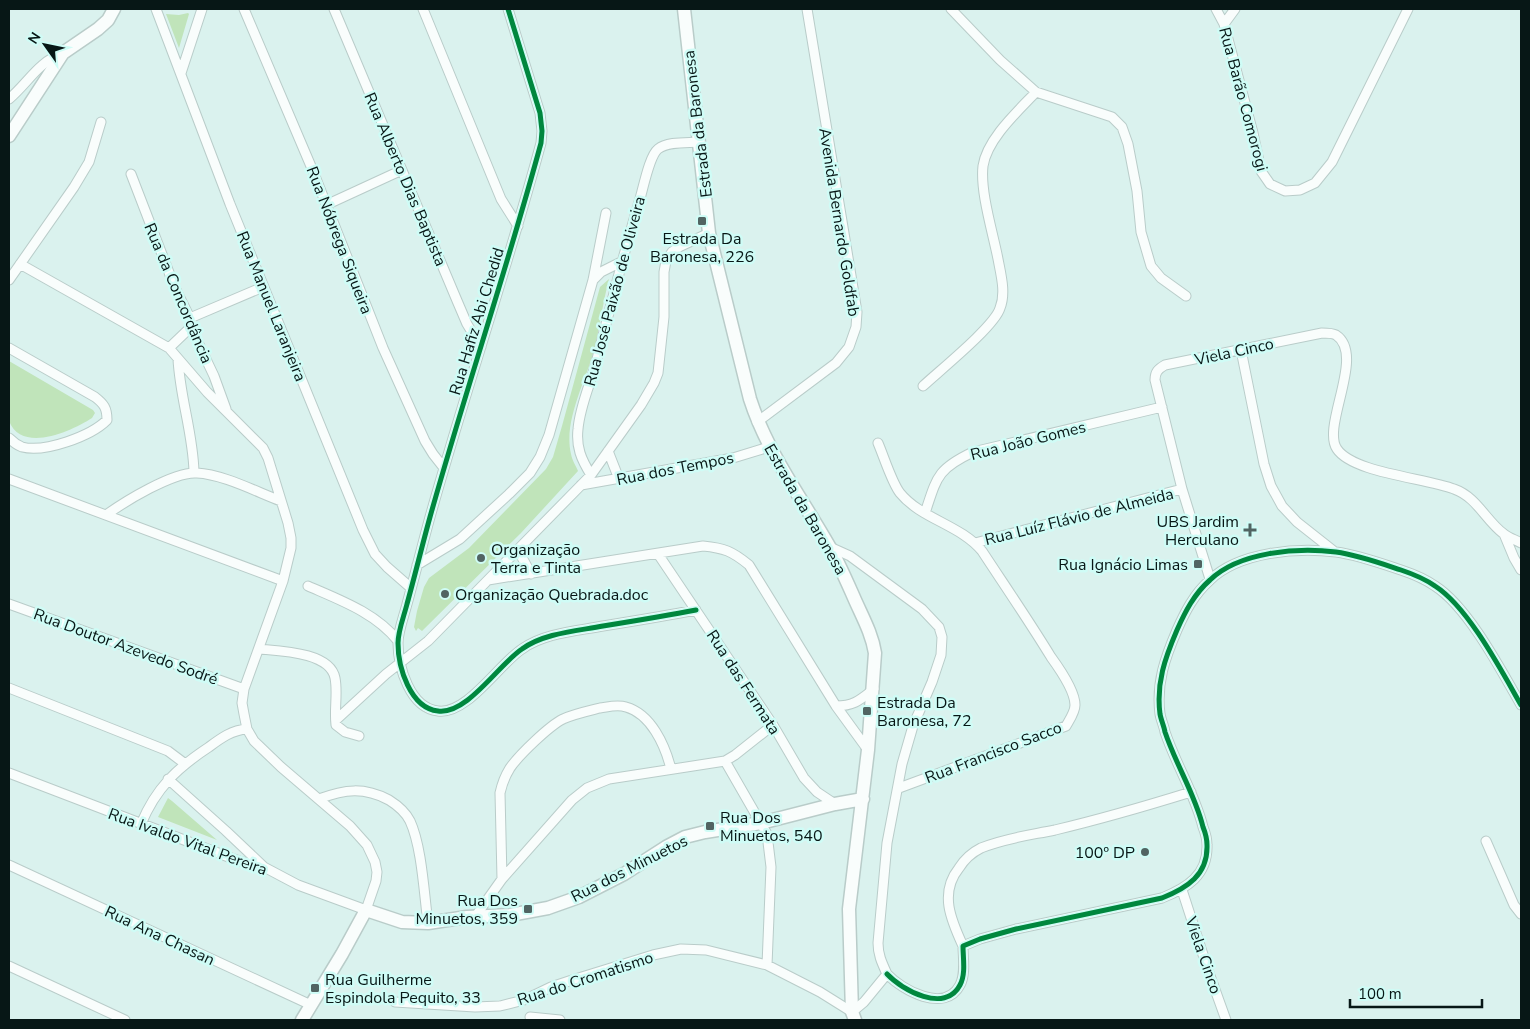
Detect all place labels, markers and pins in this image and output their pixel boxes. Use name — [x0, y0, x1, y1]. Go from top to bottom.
marker: Estrada Da Baronesa, 226 — [696, 215, 708, 227]
place label: Estrada Da Baronesa, 226 — [650, 228, 754, 268]
place label: UBS Jardim Herculano — [1157, 511, 1239, 551]
marker: UBS Jardim Herculano — [1243, 523, 1257, 537]
place label: Organização Terra e Tinta — [491, 539, 581, 579]
marker: Organização Terra e Tinta — [475, 552, 487, 564]
place label: Rua Ignácio Limas — [1058, 554, 1188, 576]
marker: Rua Ignácio Limas — [1192, 558, 1204, 570]
place label: Organização Quebrada.doc — [455, 584, 649, 606]
marker: Organização Quebrada.doc — [439, 588, 451, 600]
place label: Estrada Da Baronesa, 72 — [877, 692, 972, 732]
marker: Estrada Da Baronesa, 72 — [861, 705, 873, 717]
place label: Rua Dos Minuetos, 540 — [720, 807, 823, 847]
marker: Rua Dos Minuetos, 540 — [704, 820, 716, 832]
place label: 100º DP — [1075, 842, 1135, 864]
marker: 100º DP — [1139, 846, 1151, 858]
place label: Rua Dos Minuetos, 359 — [415, 890, 518, 930]
marker: Rua Dos Minuetos, 359 — [522, 903, 534, 915]
place label: Rua Guilherme Espindola Pequito, 33 — [325, 969, 481, 1009]
marker: Rua Guilherme Espindola Pequito, 33 — [309, 982, 321, 994]

